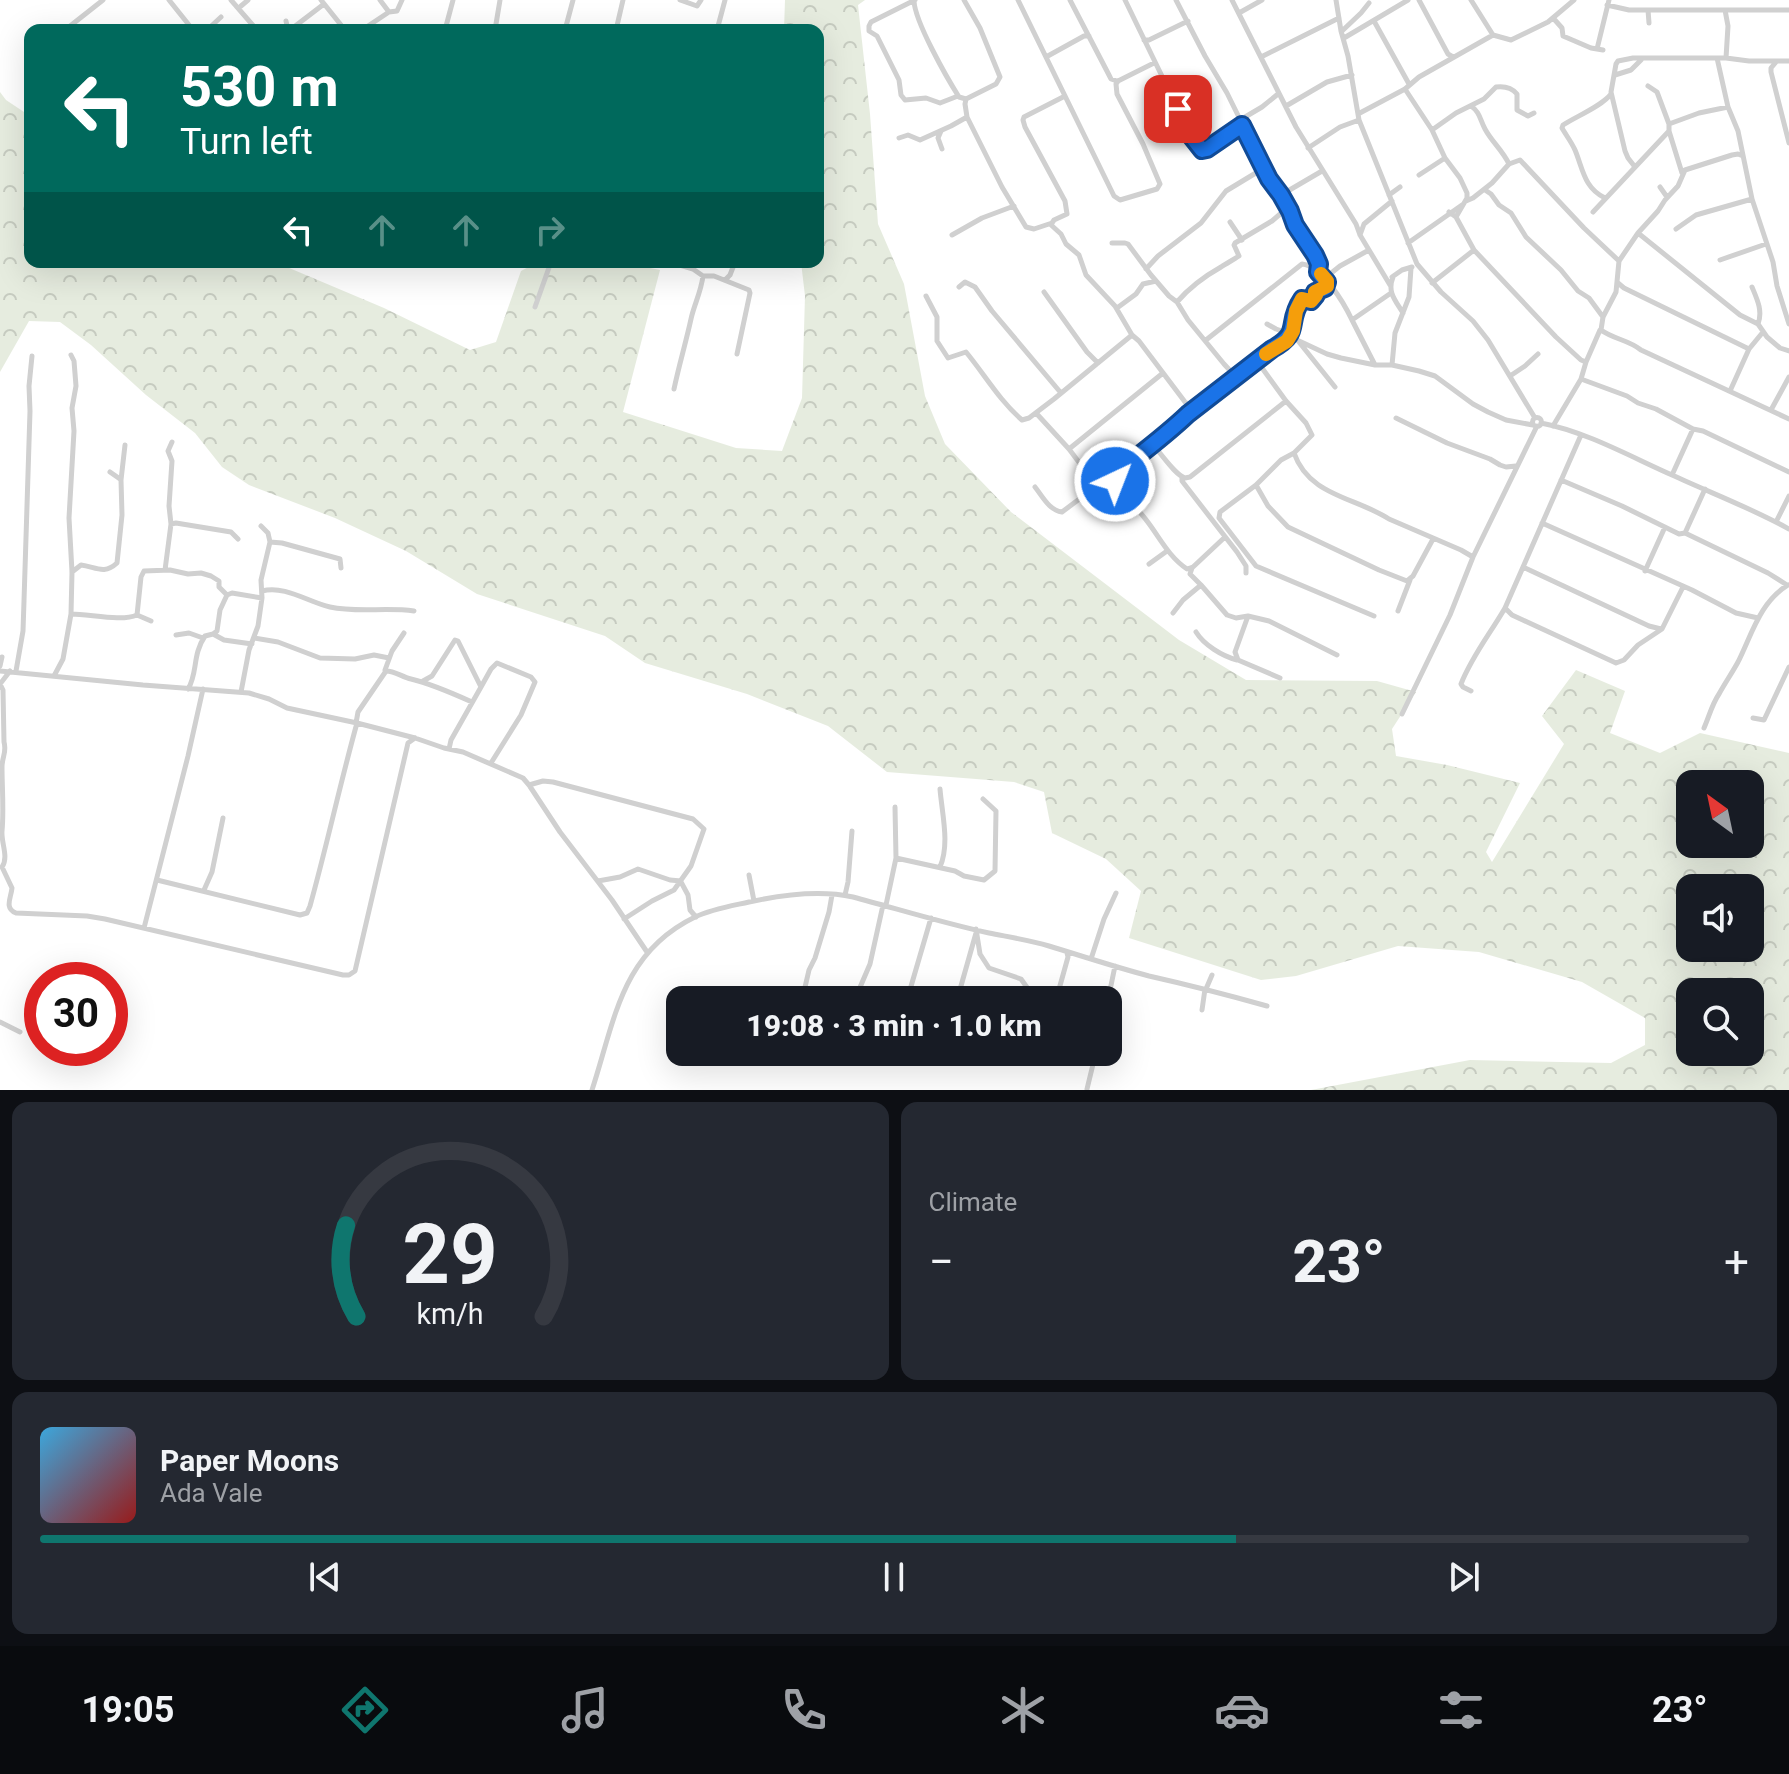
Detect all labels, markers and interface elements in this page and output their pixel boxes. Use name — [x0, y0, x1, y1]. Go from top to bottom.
text: 530 m — [180, 54, 339, 120]
icon: left — [48, 56, 152, 160]
pin — [1144, 75, 1212, 143]
icon: arrive — [1156, 87, 1200, 131]
text: Turn left — [180, 121, 313, 163]
icon: left — [276, 208, 320, 252]
icon: ahead — [360, 208, 404, 252]
icon: ahead — [444, 208, 488, 252]
icon: right — [528, 208, 572, 252]
position arrow — [1073, 439, 1157, 523]
north arrow — [1676, 770, 1764, 858]
map controls — [1676, 770, 1764, 1066]
button: sound — [1676, 874, 1764, 962]
speed limit sign: 30 — [24, 962, 128, 1066]
button: search — [1676, 978, 1764, 1066]
text: 19:08 · 3 min · 1.0 km — [746, 1008, 1042, 1043]
text: Climate — [929, 1187, 1017, 1217]
text: 29 — [403, 1206, 498, 1303]
text: 23° — [1292, 1226, 1385, 1297]
text: − — [929, 1236, 954, 1288]
text: + — [1724, 1236, 1749, 1288]
text: km/h — [417, 1297, 484, 1331]
text: Paper Moons — [160, 1443, 339, 1478]
text: Ada Vale — [160, 1478, 262, 1508]
icon: previous — [303, 1555, 347, 1599]
icon: pause — [872, 1555, 916, 1599]
icon: next — [1442, 1555, 1486, 1599]
icon: directions — [337, 1682, 393, 1738]
icon: music — [557, 1682, 613, 1738]
icon: phone — [776, 1682, 832, 1738]
icon: climate — [995, 1682, 1051, 1738]
icon: car — [1214, 1682, 1270, 1738]
icon: filters — [1433, 1682, 1489, 1738]
text: 19:05 — [82, 1689, 174, 1731]
text: 23° — [1652, 1689, 1707, 1731]

